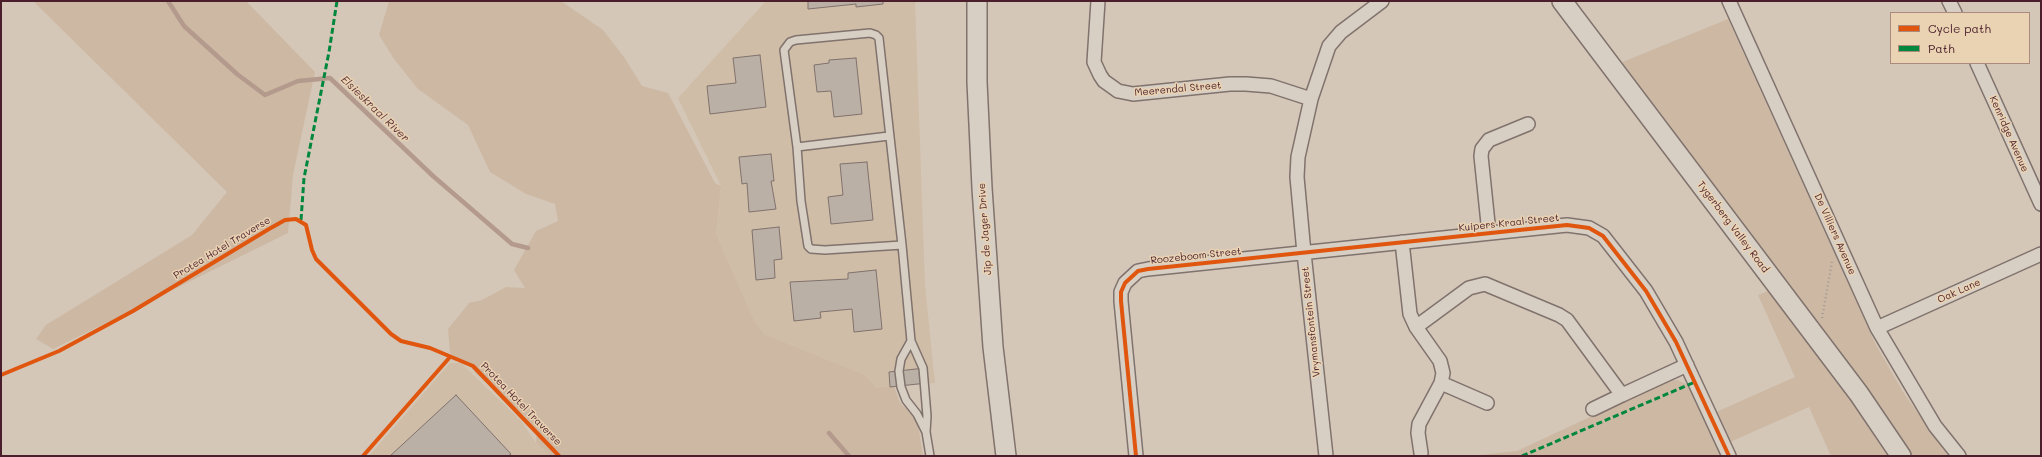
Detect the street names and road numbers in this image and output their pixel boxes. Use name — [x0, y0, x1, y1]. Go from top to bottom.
street label: Meerendal Street — [1134, 79, 1222, 99]
street label: Kenridge Avenue — [1987, 94, 2031, 174]
street label: Tygerberg Valley Road — [1695, 179, 1771, 275]
street label: Jip de Jager Drive — [976, 183, 994, 275]
street label: De Villiers Avenue — [1812, 192, 1858, 276]
street label: Kuipers Kraal Street — [1458, 212, 1560, 234]
street label: Protea Hotel Traverse — [171, 214, 273, 282]
street label: Roozeboom Street — [1150, 245, 1242, 267]
street label: Vrymansfontein Street — [1299, 266, 1323, 378]
street label: Oak Lane — [1936, 276, 1982, 306]
street label: Protea Hotel Traverse — [478, 360, 564, 448]

